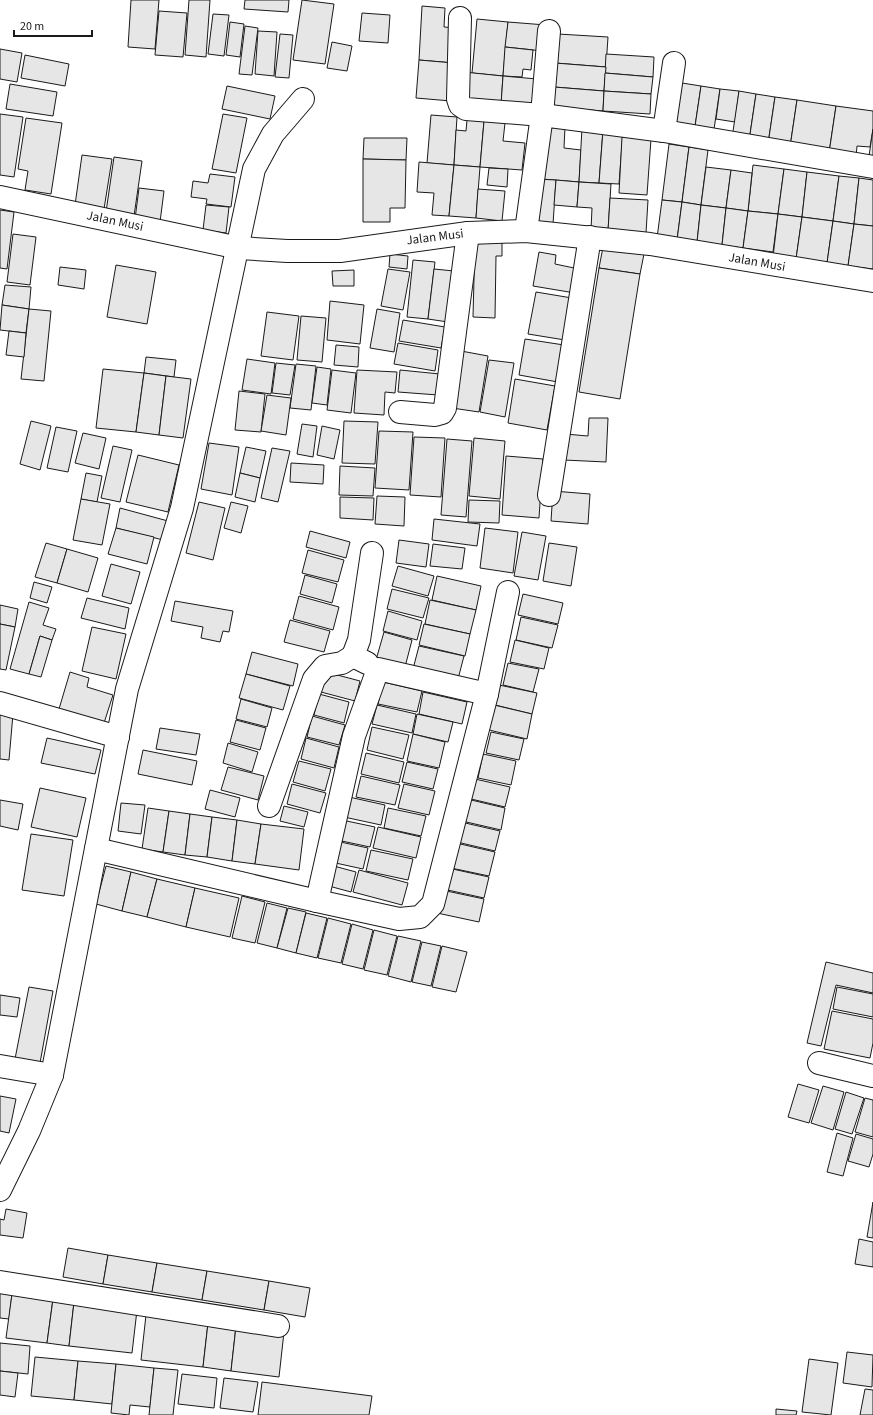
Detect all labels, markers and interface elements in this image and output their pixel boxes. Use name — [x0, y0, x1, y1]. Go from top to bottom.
scale bar — [14, 12, 92, 38]
text: 20 m — [20, 18, 44, 35]
street label: Jalan Musi — [85, 206, 145, 236]
street label: Jalan Musi — [405, 225, 465, 249]
street label: Jalan Musi — [727, 248, 787, 276]

